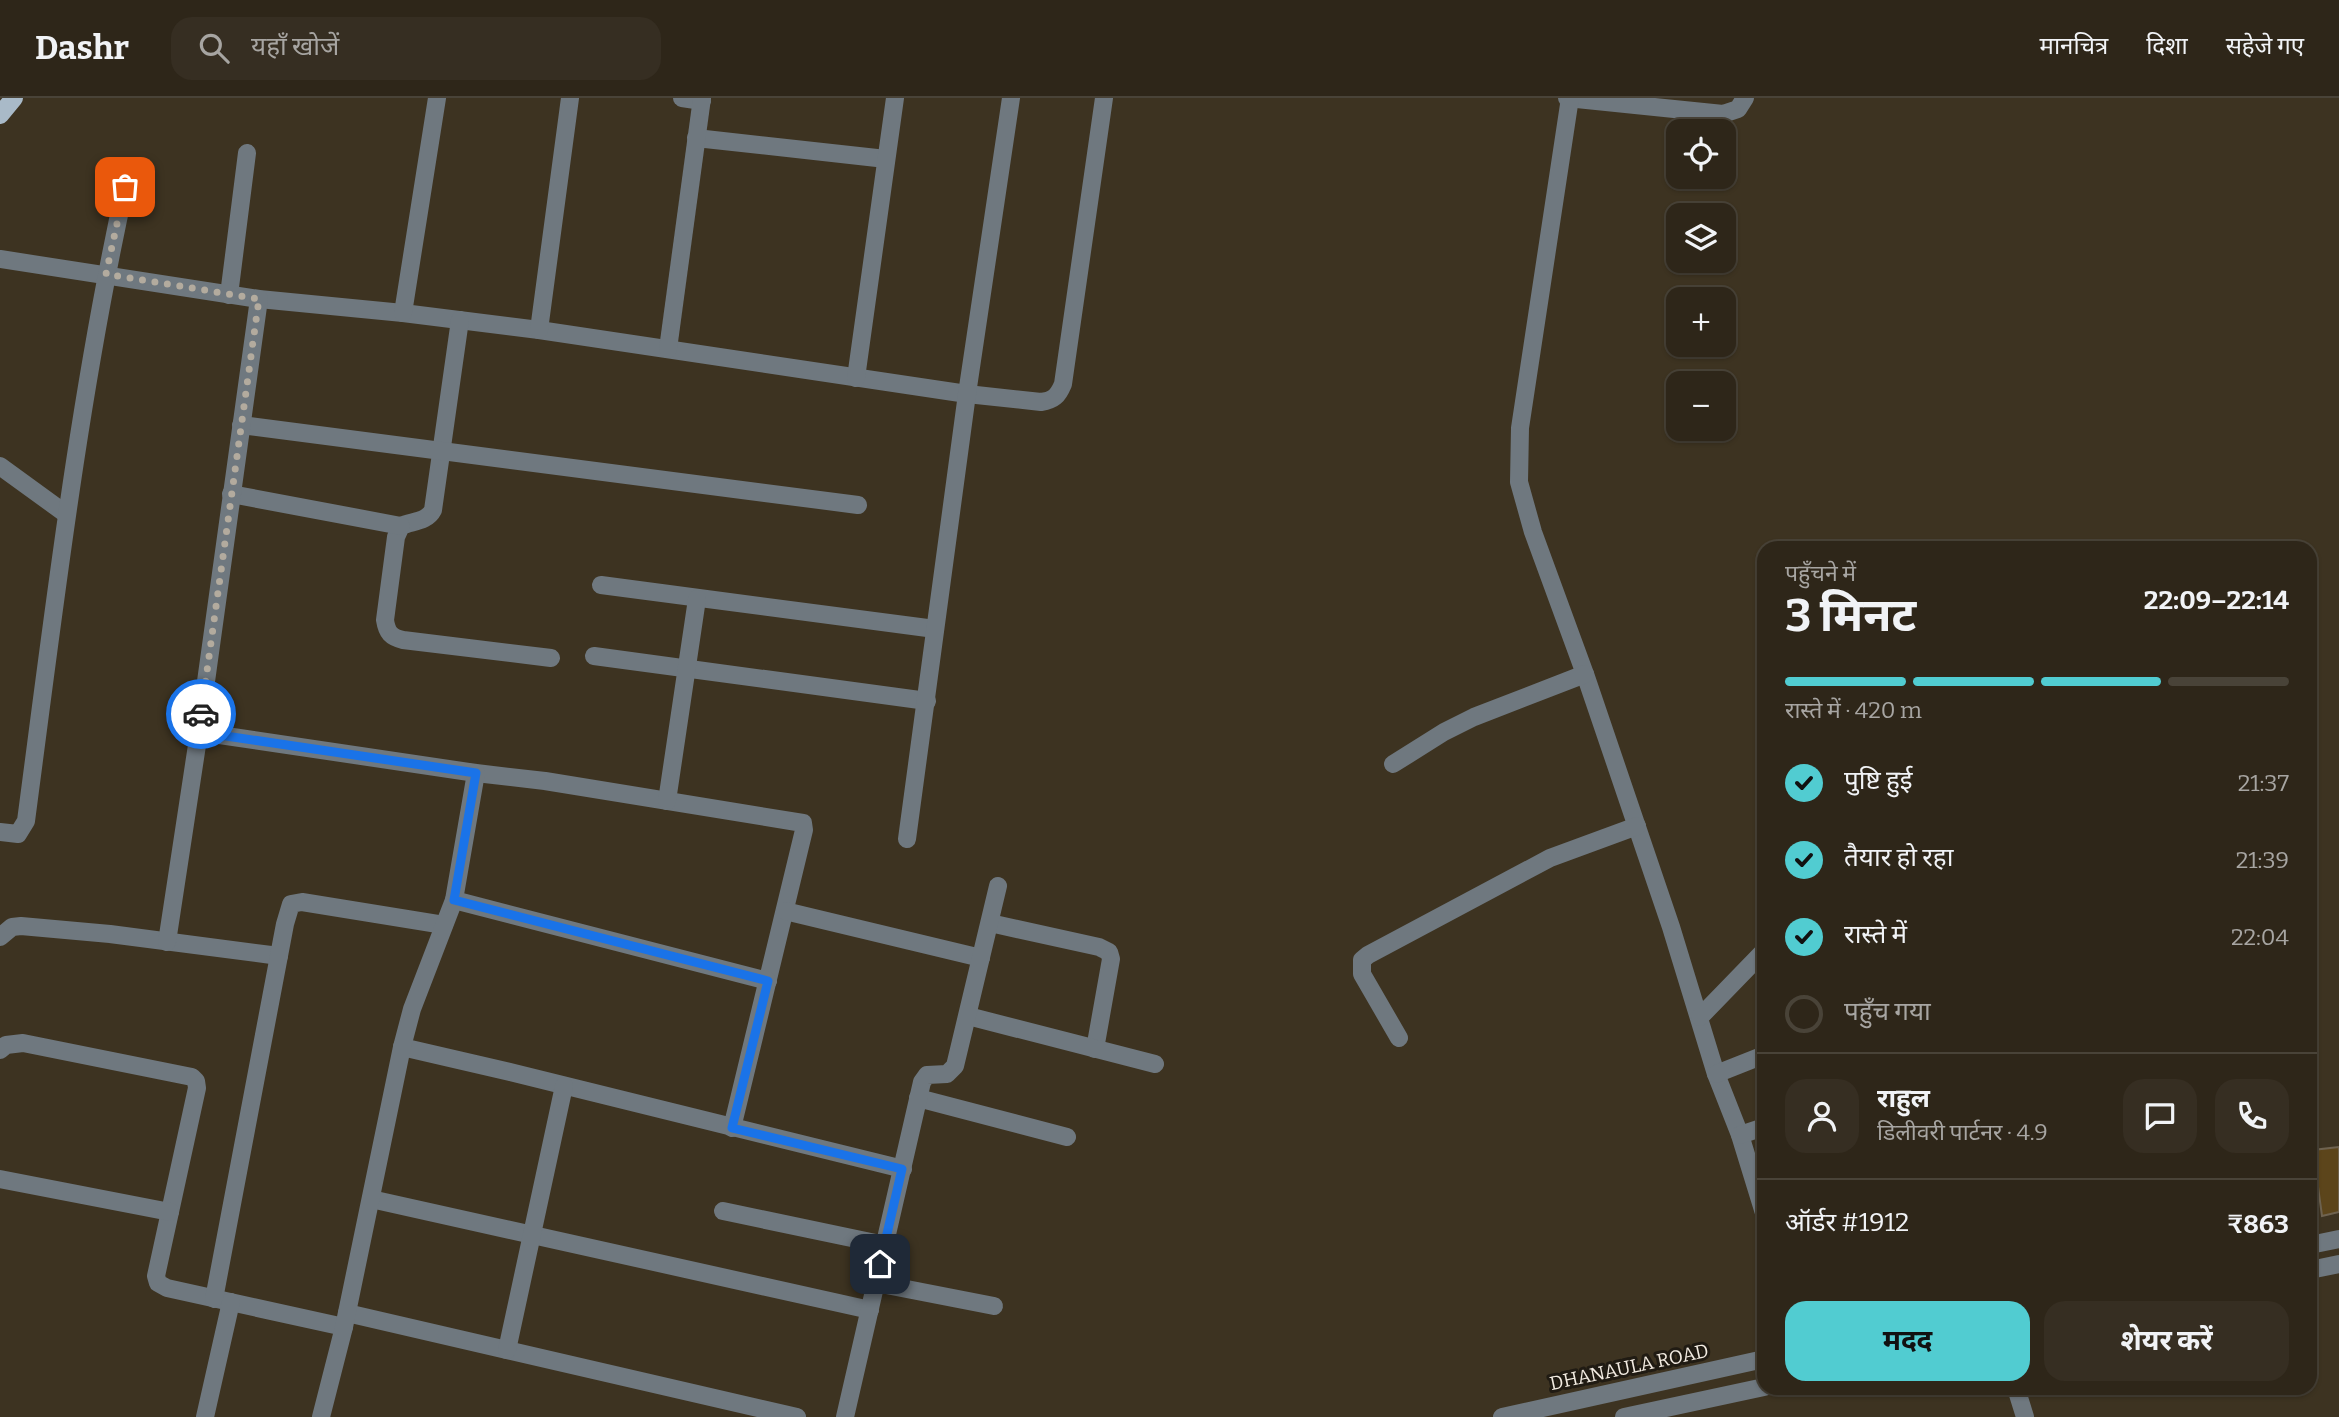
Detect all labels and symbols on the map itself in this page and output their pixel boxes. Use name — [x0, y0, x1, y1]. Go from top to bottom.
pin — [95, 157, 155, 217]
courier — [166, 679, 236, 749]
pin — [850, 1234, 910, 1294]
street label: DHANAULA ROAD — [1547, 1339, 1711, 1395]

